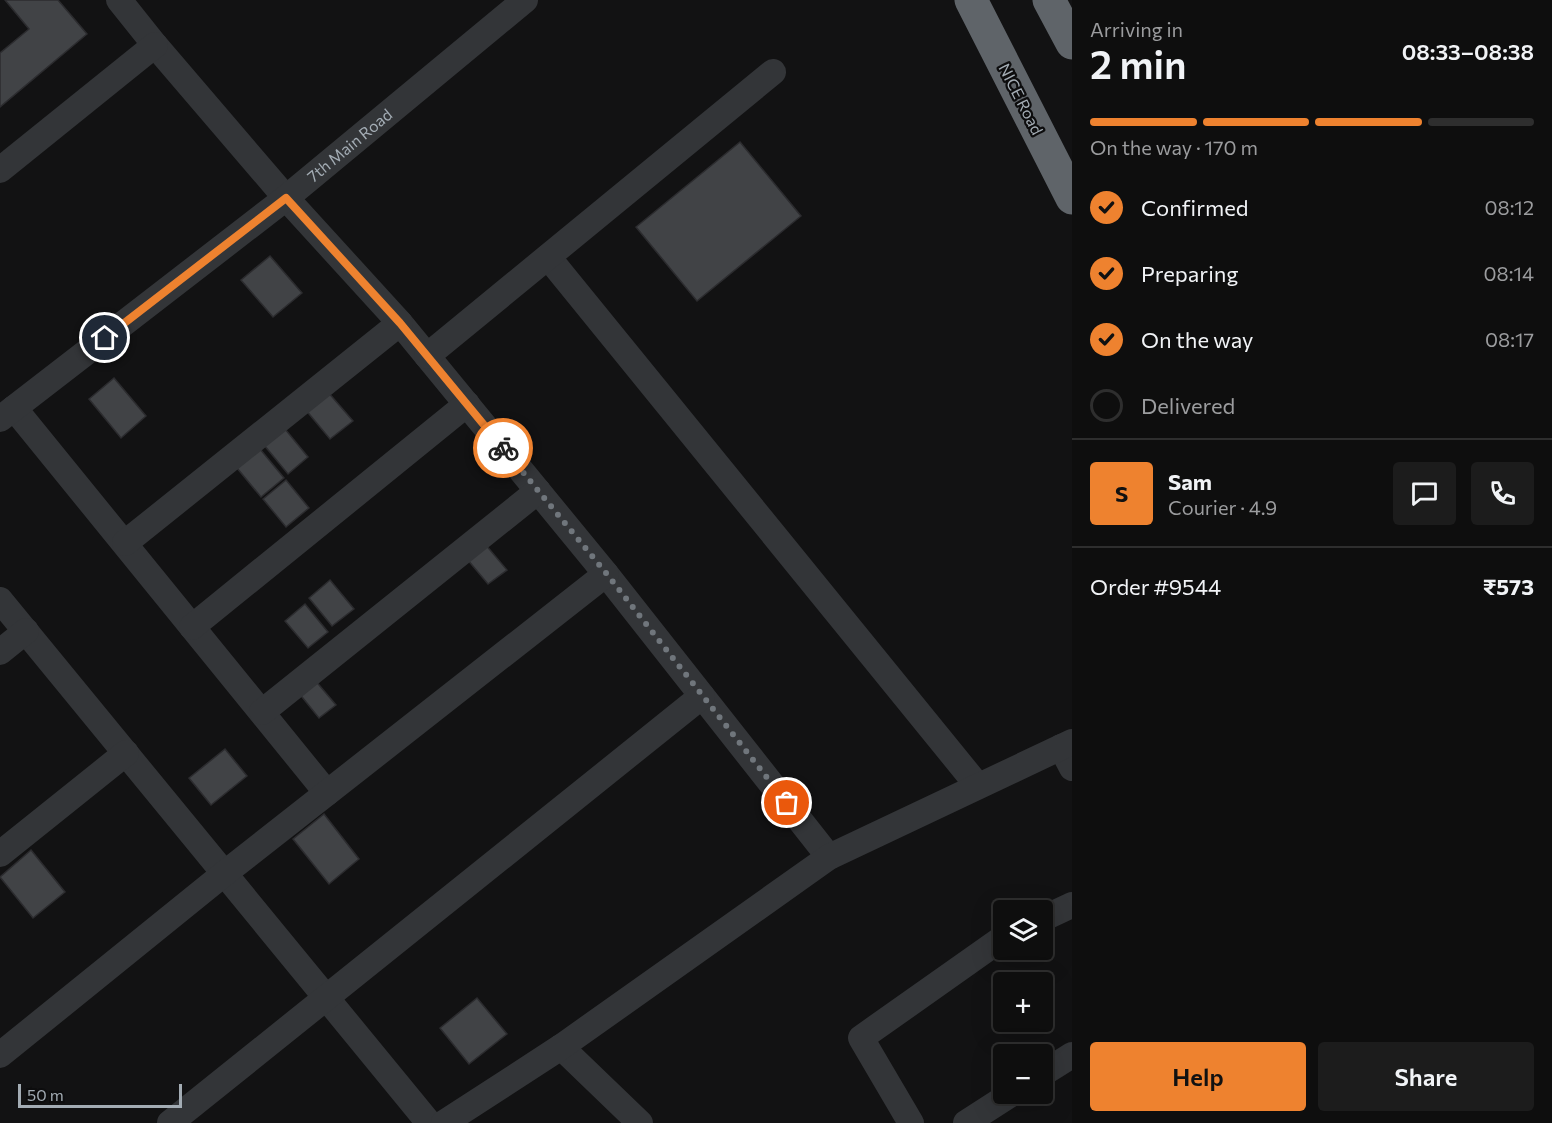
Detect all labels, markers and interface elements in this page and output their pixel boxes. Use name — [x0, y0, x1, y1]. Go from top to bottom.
text: Arriving in — [1090, 17, 1183, 41]
text: 08:33–08:38 — [1402, 38, 1534, 65]
text: 2 min — [1090, 39, 1187, 87]
street label: NICE Road — [995, 60, 1047, 138]
street label: 7th Main Road — [303, 104, 396, 186]
text: On the way · 170 m — [1090, 135, 1258, 159]
icon: check — [1090, 191, 1123, 224]
text: Confirmed — [1141, 194, 1248, 221]
text: 08:12 — [1484, 195, 1534, 219]
icon: check — [1090, 257, 1123, 290]
text: Preparing — [1141, 260, 1238, 287]
text: 08:14 — [1484, 261, 1534, 285]
pin — [79, 312, 130, 363]
icon: home — [88, 321, 121, 354]
icon: check — [1090, 323, 1123, 356]
text: On the way — [1141, 326, 1253, 353]
text: 08:17 — [1485, 327, 1534, 351]
text: Delivered — [1141, 392, 1235, 419]
courier — [473, 418, 533, 478]
icon: bike — [487, 432, 520, 465]
button: chat — [1393, 462, 1456, 525]
button: phone — [1471, 462, 1534, 525]
text: Sam — [1168, 468, 1212, 495]
text: S — [1115, 480, 1128, 507]
text: Courier · 4.9 — [1168, 495, 1277, 519]
text: Order #9544 — [1090, 573, 1221, 600]
text: ₹573 — [1483, 573, 1534, 600]
pin — [761, 777, 812, 828]
icon: bag — [770, 786, 803, 819]
map controls — [993, 900, 1053, 1104]
button: layers — [993, 900, 1053, 960]
button: + — [993, 972, 1053, 1032]
button: Help — [1090, 1042, 1306, 1111]
button: Share — [1318, 1042, 1534, 1111]
button: − — [993, 1044, 1053, 1104]
scale bar — [18, 1081, 182, 1108]
text: 50 m — [27, 1085, 64, 1104]

